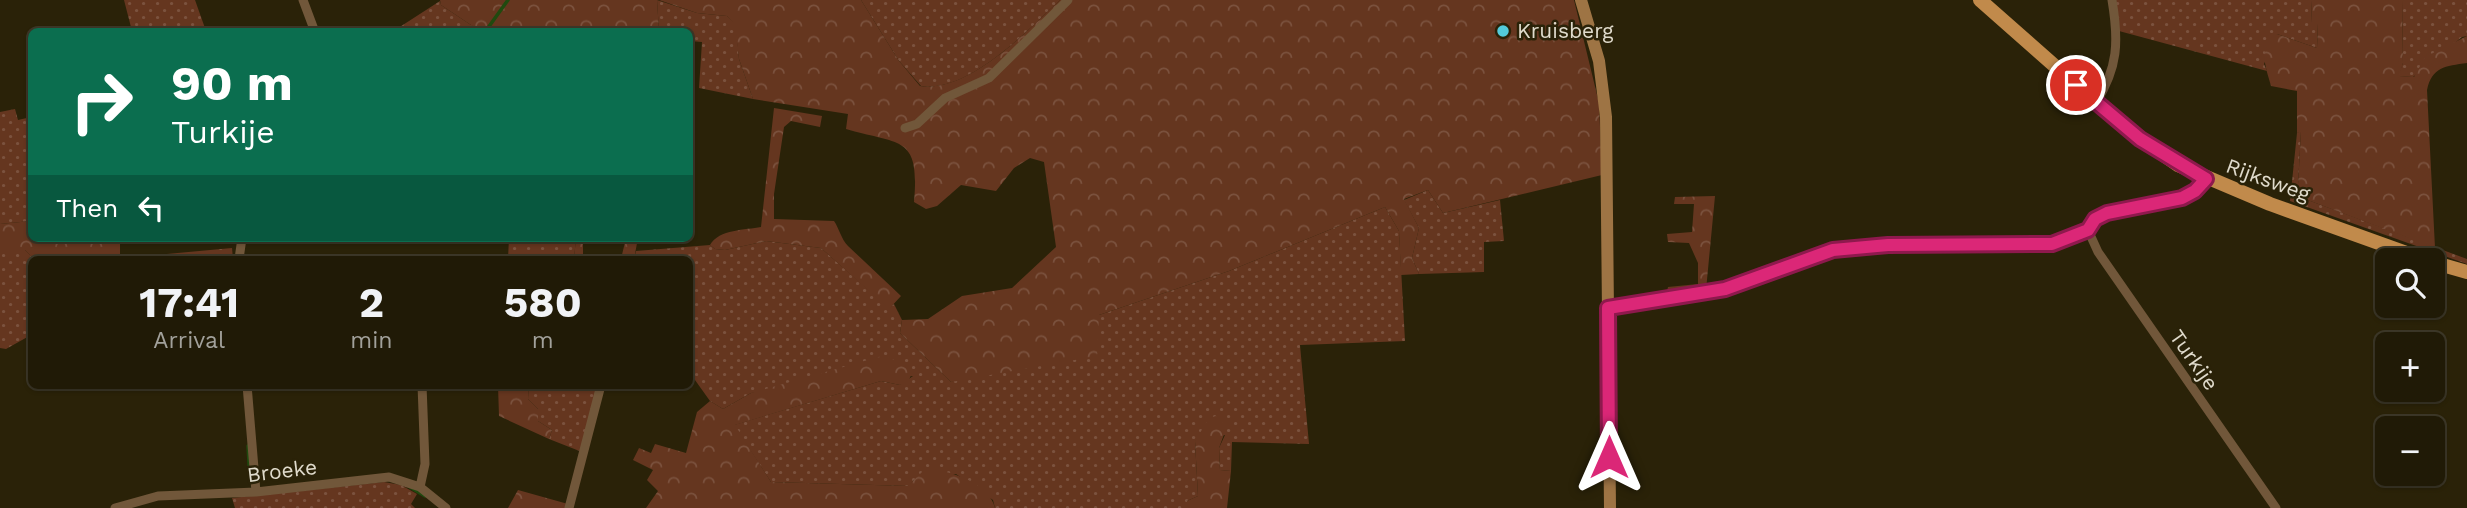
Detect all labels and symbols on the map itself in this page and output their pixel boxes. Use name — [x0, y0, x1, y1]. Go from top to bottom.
place label: Kruisberg — [1517, 18, 1614, 43]
marker: Kruisberg — [1495, 23, 1511, 39]
pin — [2046, 55, 2106, 115]
street label: Rijksweg — [2223, 153, 2314, 207]
street label: Turkije — [2165, 325, 2224, 395]
position arrow — [1572, 420, 1646, 494]
street label: Broeke — [246, 454, 318, 487]

